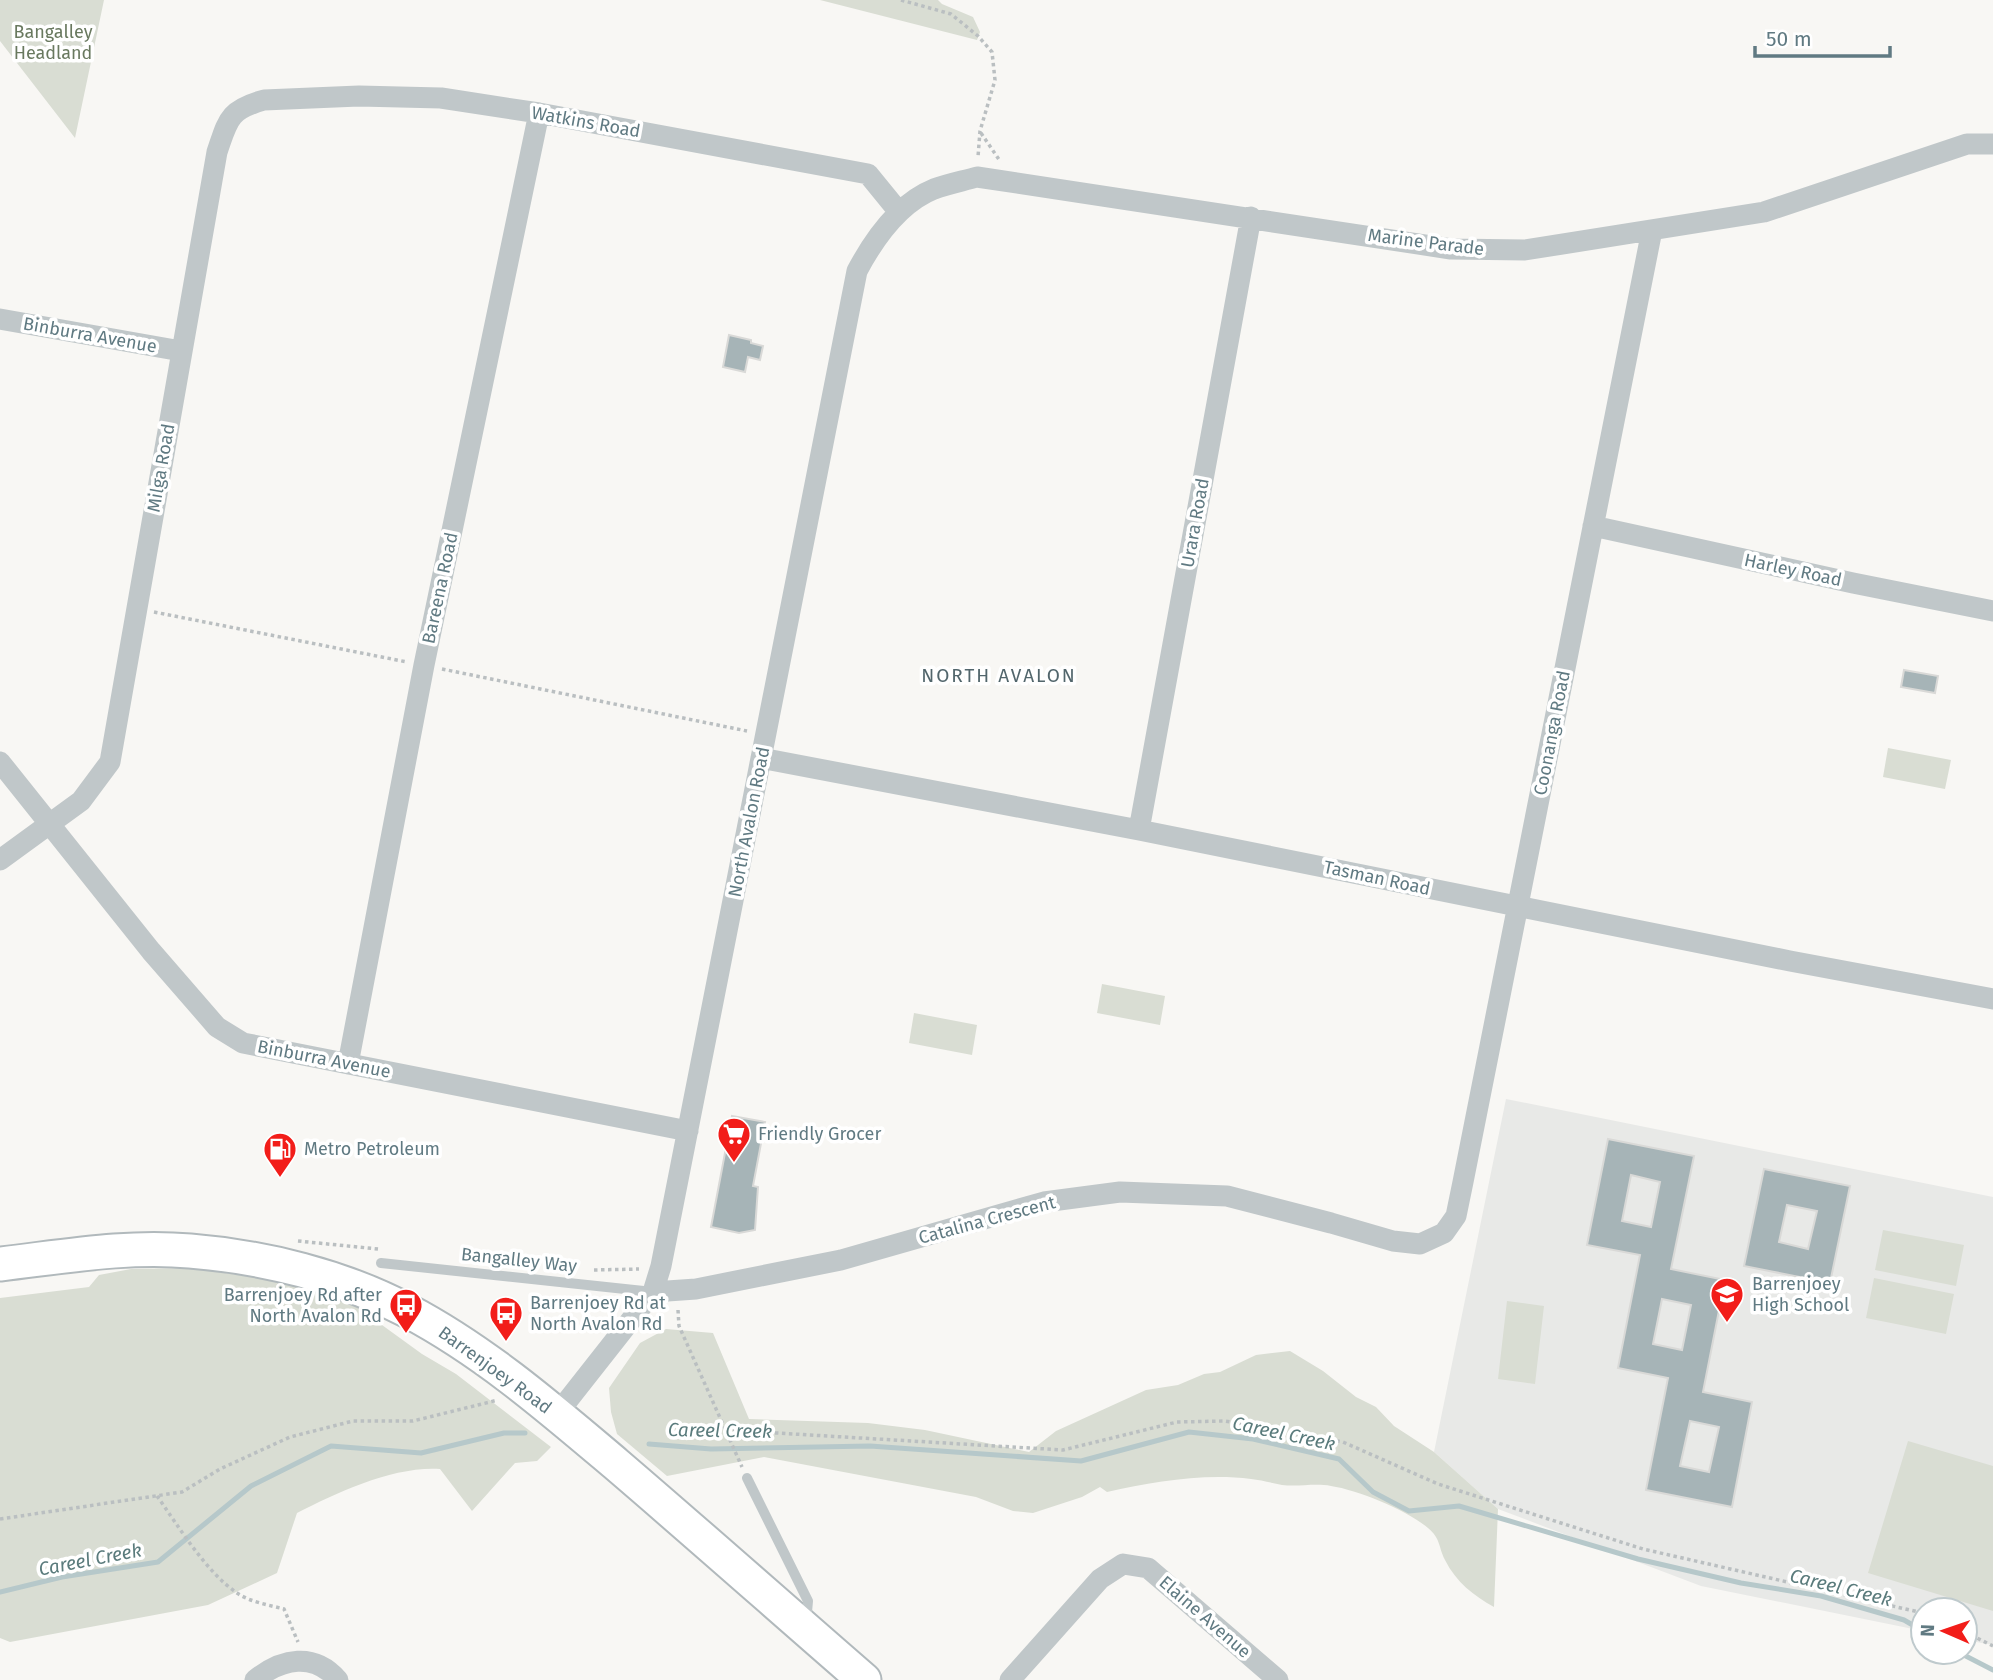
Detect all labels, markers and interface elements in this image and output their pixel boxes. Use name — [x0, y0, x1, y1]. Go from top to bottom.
scale bar — [1755, 14, 1890, 58]
park label: Bangalley Headland — [14, 21, 93, 64]
text: 50 m — [1766, 26, 1812, 52]
street label: Watkins Road — [530, 102, 642, 142]
street label: Marine Parade — [1367, 224, 1485, 260]
street label: Binburra Avenue — [21, 312, 159, 358]
street label: Milga Road — [142, 422, 180, 514]
street label: Urara Road — [1176, 477, 1214, 569]
street label: Bareena Road — [417, 530, 463, 646]
street label: Harley Road — [1742, 549, 1844, 591]
district label: NORTH AVALON — [921, 664, 1077, 687]
street label: Coonanga Road — [1529, 669, 1575, 797]
street label: North Avalon Road — [724, 745, 774, 899]
street label: Tasman Road — [1322, 856, 1432, 900]
street label: Binburra Avenue — [255, 1035, 393, 1083]
supermarket icon: Friendly Grocer — [715, 1115, 753, 1164]
place label: Friendly Grocer — [758, 1123, 881, 1145]
fuel station icon: Metro Petroleum — [261, 1130, 299, 1179]
place label: Metro Petroleum — [304, 1138, 440, 1160]
street label: Catalina Crescent — [916, 1191, 1058, 1249]
street label: Bangalley Way — [460, 1243, 578, 1277]
place label: Barrenjoey High School — [1752, 1273, 1849, 1316]
school or university icon: Barrenjoey High School — [1708, 1275, 1746, 1324]
place label: Barrenjoey Rd after North Avalon Rd — [224, 1284, 382, 1327]
bus stop icon: Barrenjoey Rd after North Avalon Rd — [387, 1286, 425, 1335]
place label: Barrenjoey Rd at North Avalon Rd — [530, 1292, 666, 1335]
bus stop icon: Barrenjoey Rd at North Avalon Rd — [487, 1294, 525, 1343]
street label: Barrenjoey Road — [434, 1321, 556, 1419]
water label: Careel Creek — [1230, 1411, 1337, 1456]
water label: Careel Creek — [668, 1418, 772, 1443]
water label: Careel Creek — [37, 1538, 144, 1581]
water label: Careel Creek — [1787, 1564, 1894, 1611]
street label: Elaine Avenue — [1155, 1571, 1255, 1663]
north arrow — [1909, 1596, 1979, 1666]
text: N — [1916, 1624, 1939, 1637]

